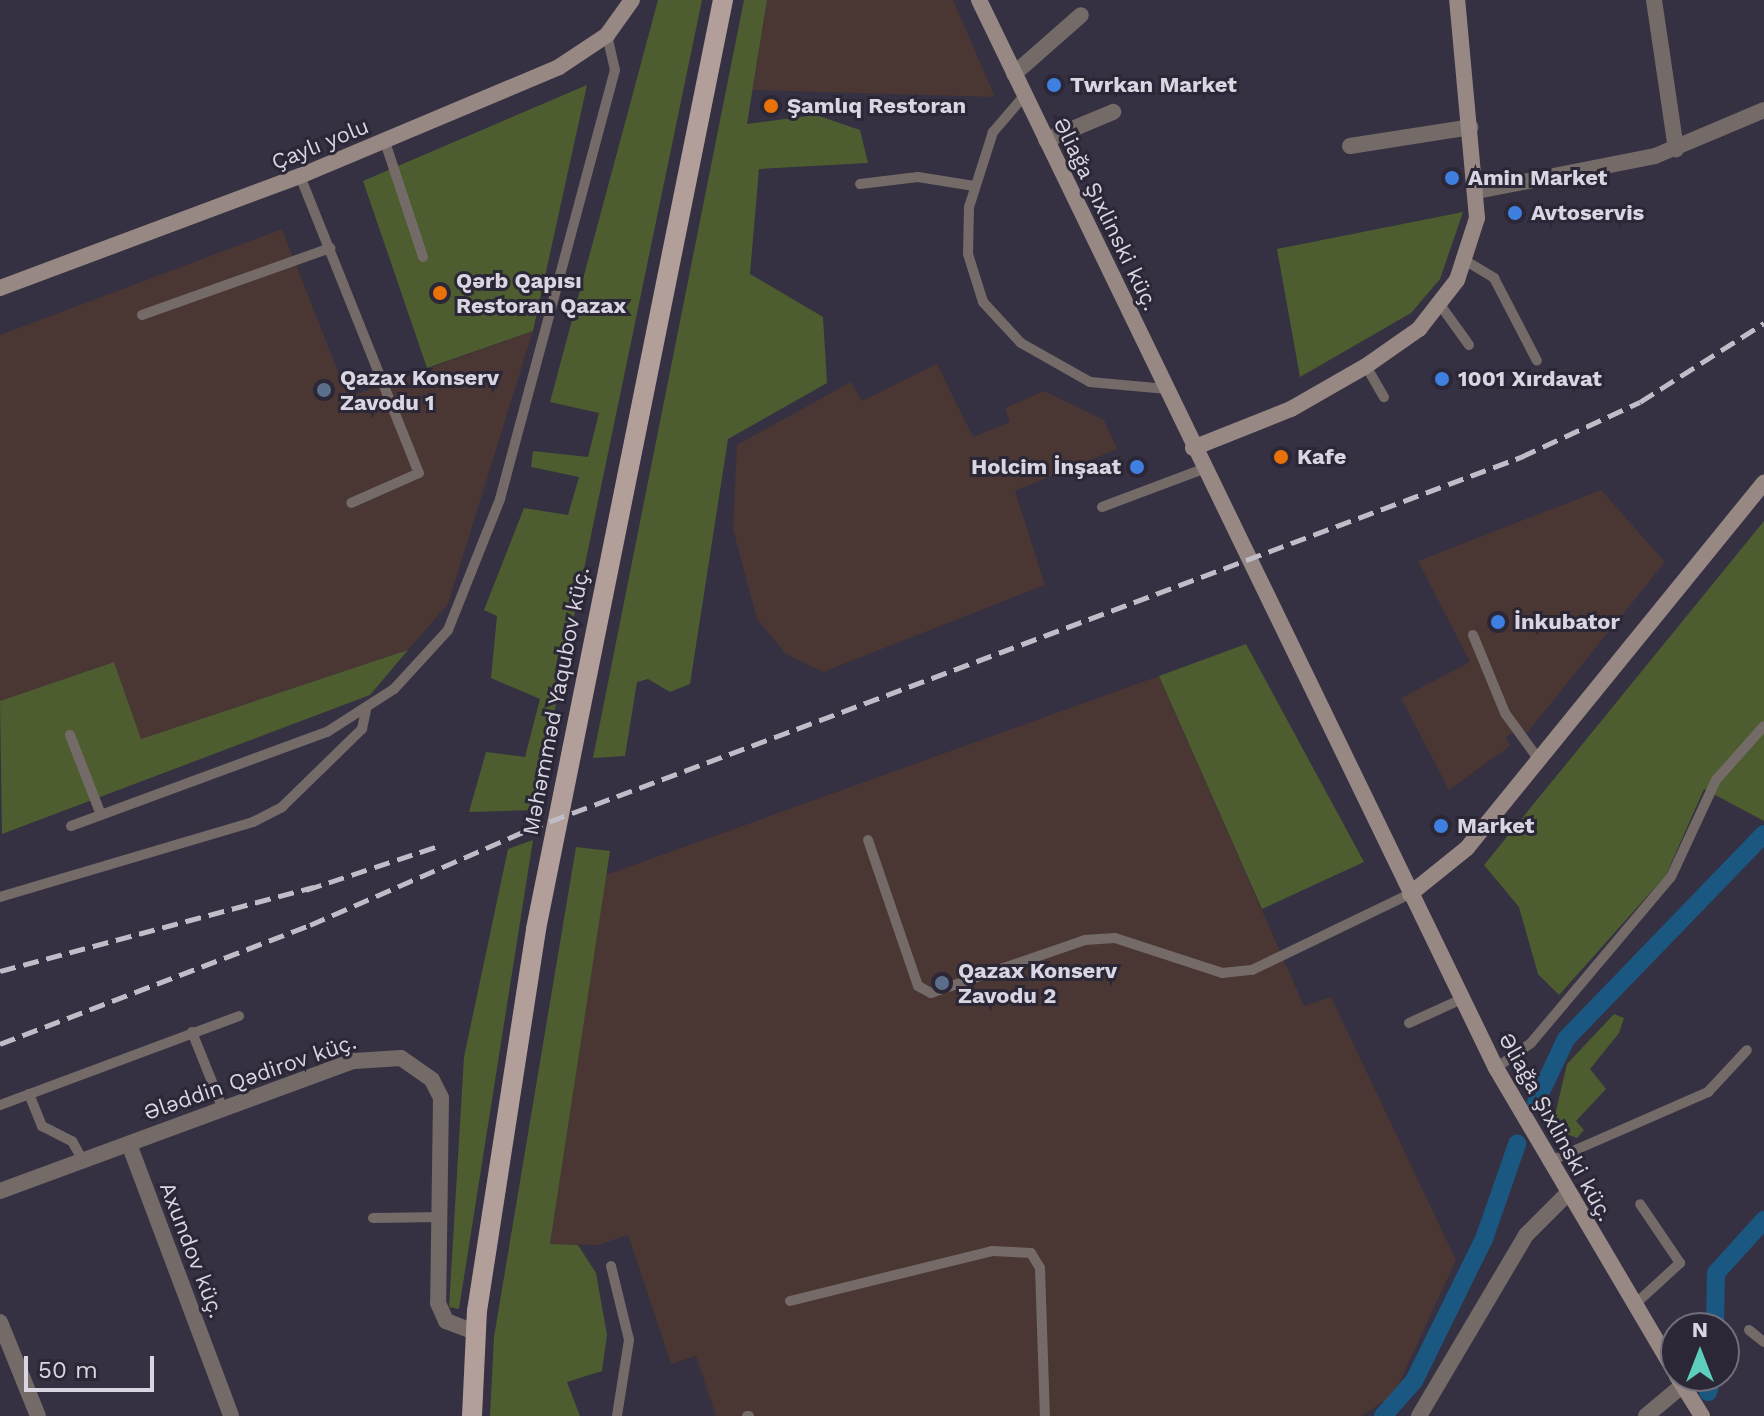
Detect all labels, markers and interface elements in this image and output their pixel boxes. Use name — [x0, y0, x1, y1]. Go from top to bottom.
place label: Twrkan Market — [1070, 72, 1237, 98]
marker: Twrkan Market — [1045, 76, 1063, 94]
place label: Şamlıq Restoran — [787, 93, 966, 119]
marker: Şamlıq Restoran — [762, 97, 780, 115]
street label: Çaylı yolu — [267, 112, 373, 176]
street label: Əliağa Şıxlinski küç. — [1048, 113, 1164, 315]
place label: Amin Market — [1468, 165, 1607, 191]
marker: Amin Market — [1443, 169, 1461, 187]
place label: Avtoservis — [1531, 200, 1644, 226]
marker: Avtoservis — [1506, 204, 1524, 222]
place label: Qərb Qapısı Restoran Qazax — [456, 267, 626, 318]
marker: Qərb Qapısı Restoran Qazax — [431, 284, 449, 302]
place label: Qazax Konserv Zavodu 1 — [340, 364, 500, 416]
place label: 1001 Xırdavat — [1458, 366, 1602, 392]
marker: 1001 Xırdavat — [1433, 370, 1451, 388]
marker: Qazax Konserv Zavodu 1 — [315, 381, 333, 399]
place label: Kafe — [1297, 444, 1347, 470]
marker: Kafe — [1272, 448, 1290, 466]
place label: Holcim İnşaat — [971, 454, 1121, 480]
marker: Holcim İnşaat — [1128, 458, 1146, 476]
street label: Məhəmməd Yaqubov küç. — [517, 564, 595, 838]
place label: İnkubator — [1514, 609, 1620, 635]
marker: İnkubator — [1489, 613, 1507, 631]
place label: Market — [1457, 813, 1534, 839]
marker: Market — [1432, 817, 1450, 835]
place label: Qazax Konserv Zavodu 2 — [958, 957, 1118, 1008]
marker: Qazax Konserv Zavodu 2 — [933, 974, 951, 992]
street label: Ələddin Qədirov küç. — [140, 1028, 360, 1126]
street label: Əliağa Şıxlinski küç. — [1493, 1028, 1619, 1226]
street label: Axundov küç. — [154, 1178, 230, 1322]
north arrow — [1660, 1312, 1740, 1392]
text: N — [1692, 1317, 1708, 1342]
scale bar — [28, 1340, 158, 1390]
text: 50 m — [38, 1356, 98, 1384]

